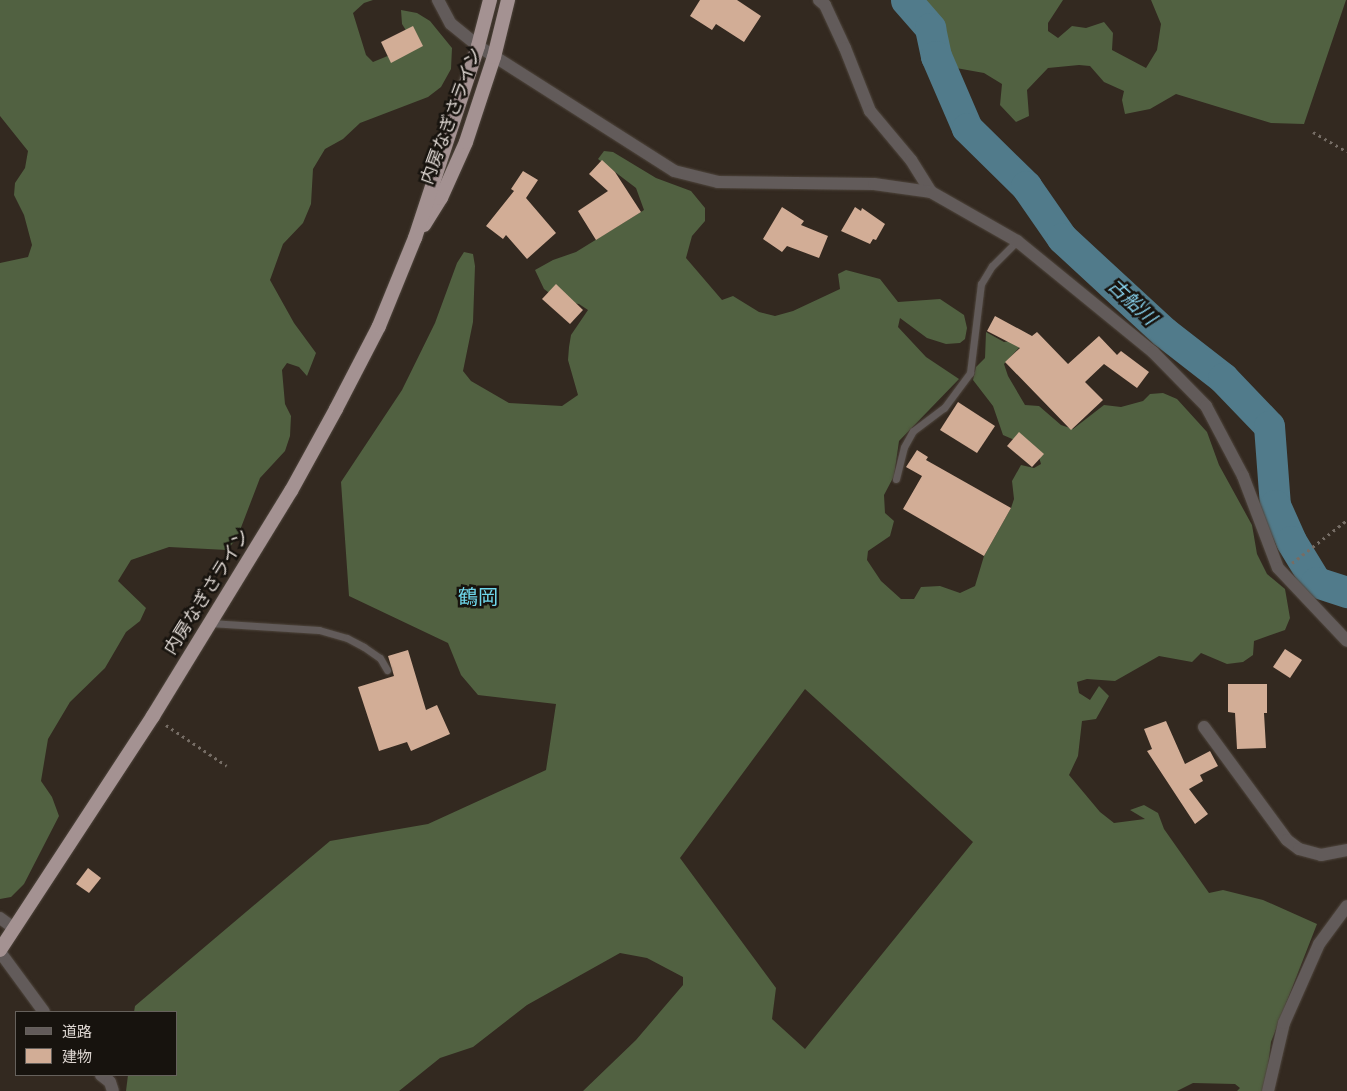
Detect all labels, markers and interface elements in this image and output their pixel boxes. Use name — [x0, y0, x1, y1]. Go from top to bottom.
street label: 内房なぎさライン — [416, 45, 486, 187]
water label: 古船川 — [1103, 274, 1161, 330]
street label: 内房なぎさライン — [160, 525, 254, 659]
district label: 鶴岡 — [458, 585, 498, 609]
legend — [15, 1011, 178, 1076]
text: 道路 — [62, 1023, 92, 1041]
text: 建物 — [62, 1048, 92, 1066]

